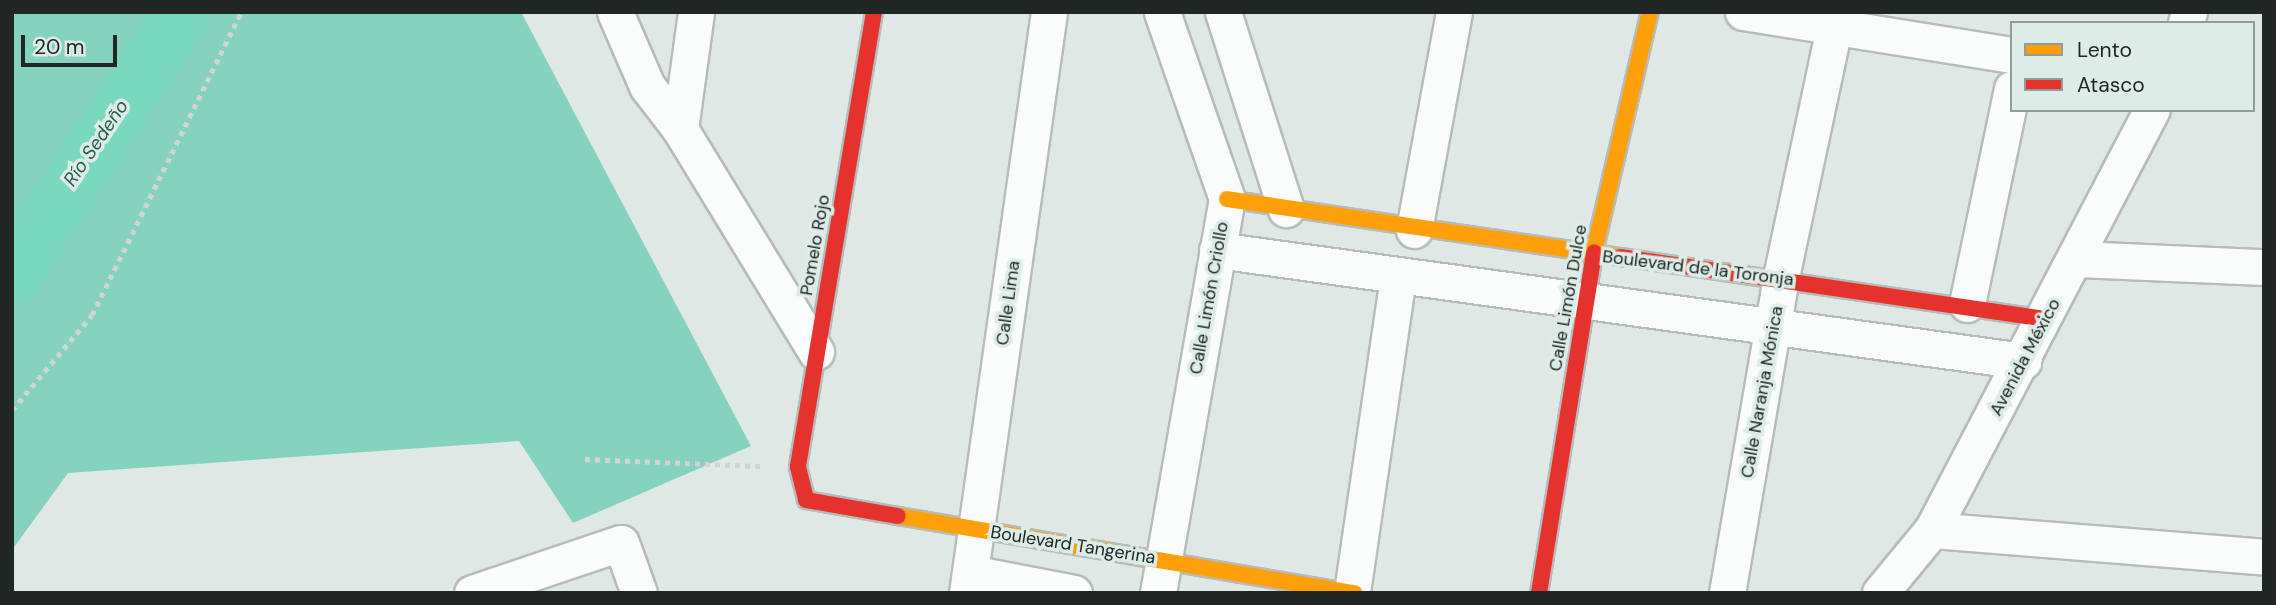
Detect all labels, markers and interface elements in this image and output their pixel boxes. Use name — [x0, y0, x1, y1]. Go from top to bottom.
scale bar — [24, 21, 121, 65]
legend — [2010, 21, 2255, 112]
text: 20 m — [34, 33, 85, 61]
text: Lento — [2077, 36, 2132, 64]
text: Atasco — [2077, 71, 2145, 99]
water label: Río Sedeño — [59, 96, 133, 190]
street label: Pomelo Rojo — [795, 193, 835, 297]
street label: Calle Limón Criollo — [1185, 220, 1233, 376]
street label: Calle Limón Dulce — [1544, 223, 1592, 373]
street label: Boulevard de la Toronja — [1601, 246, 1795, 290]
street label: Calle Lima — [991, 259, 1025, 347]
street label: Avenida México — [1985, 295, 2065, 419]
street label: Calle Naranja Mónica — [1736, 304, 1788, 480]
street label: Boulevard Tangerina — [989, 521, 1157, 569]

